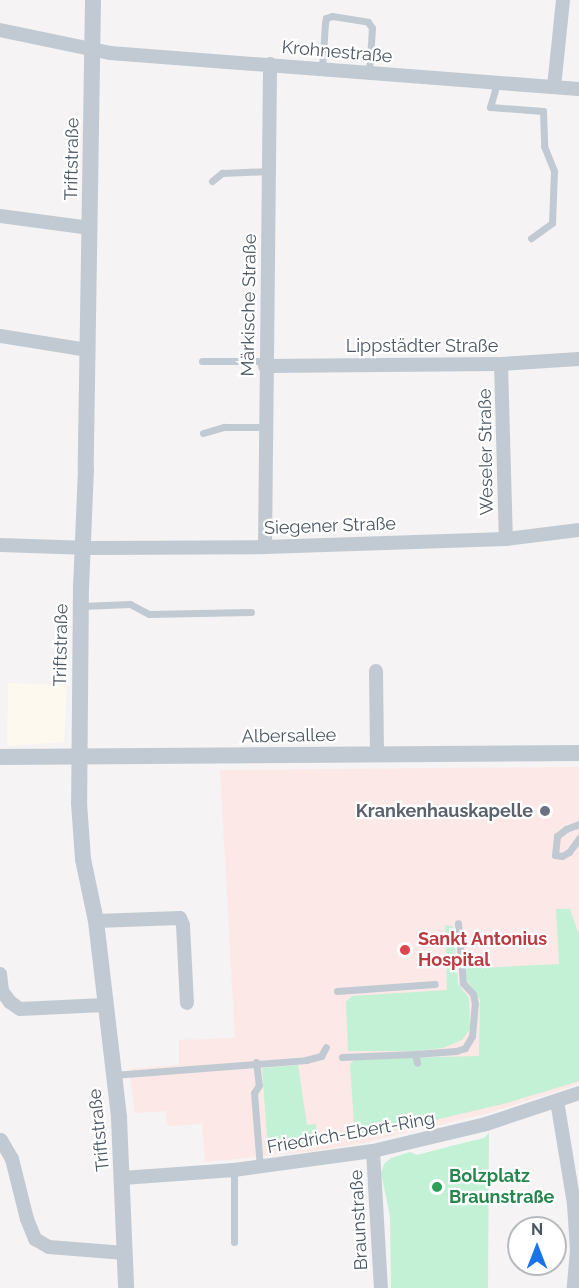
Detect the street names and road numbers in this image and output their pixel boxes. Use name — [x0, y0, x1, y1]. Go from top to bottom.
street label: Krohnestraße — [281, 36, 393, 68]
street label: Triftstraße — [60, 117, 84, 201]
street label: Märkische Straße — [237, 233, 261, 377]
street label: Lippstädter Straße — [345, 335, 499, 357]
street label: Weseler Straße — [474, 388, 498, 516]
street label: Siegener Straße — [263, 513, 397, 539]
street label: Triftstraße — [49, 603, 73, 687]
street label: Albersallee — [242, 724, 336, 748]
street label: Triftstraße — [84, 1088, 114, 1172]
street label: Friedrich-Ebert-Ring — [265, 1108, 437, 1158]
street label: Braunstraße — [346, 1169, 372, 1271]

